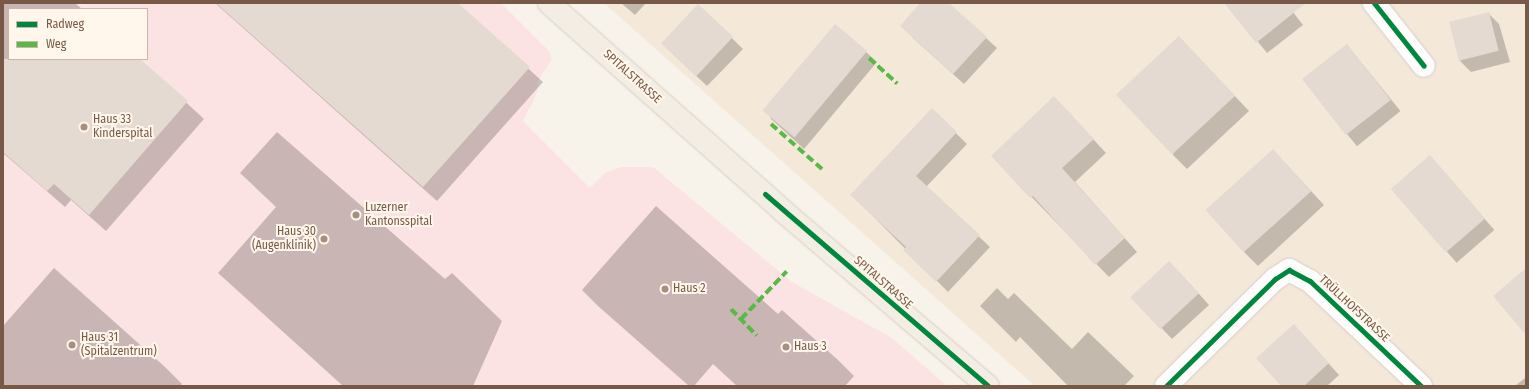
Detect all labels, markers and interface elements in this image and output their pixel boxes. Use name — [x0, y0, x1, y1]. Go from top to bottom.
legend — [8, 8, 148, 60]
text: Radweg — [46, 17, 84, 31]
text: Weg — [46, 37, 66, 51]
street label: SPITALSTRASSE — [600, 47, 664, 107]
place label: Haus 33 Kinderspital — [93, 113, 152, 141]
marker: Haus 33 Kinderspital — [78, 121, 90, 133]
place label: Luzerner Kantonsspital — [365, 201, 432, 229]
marker: Luzerner Kantonsspital — [350, 209, 362, 221]
place label: Haus 30 (Augenklinik) — [252, 225, 316, 253]
marker: Haus 30 (Augenklinik) — [319, 234, 329, 244]
street label: SPITALSTRASSE — [851, 254, 915, 312]
street label: TRÜLLHOFSTRASSE — [1316, 273, 1392, 345]
place label: Haus 2 — [673, 282, 706, 296]
marker: Haus 2 — [660, 284, 670, 294]
place label: Haus 31 (Spitalzentrum) — [81, 331, 157, 359]
marker: Haus 31 (Spitalzentrum) — [66, 339, 78, 351]
place label: Haus 3 — [794, 340, 827, 354]
marker: Haus 3 — [781, 342, 791, 352]

